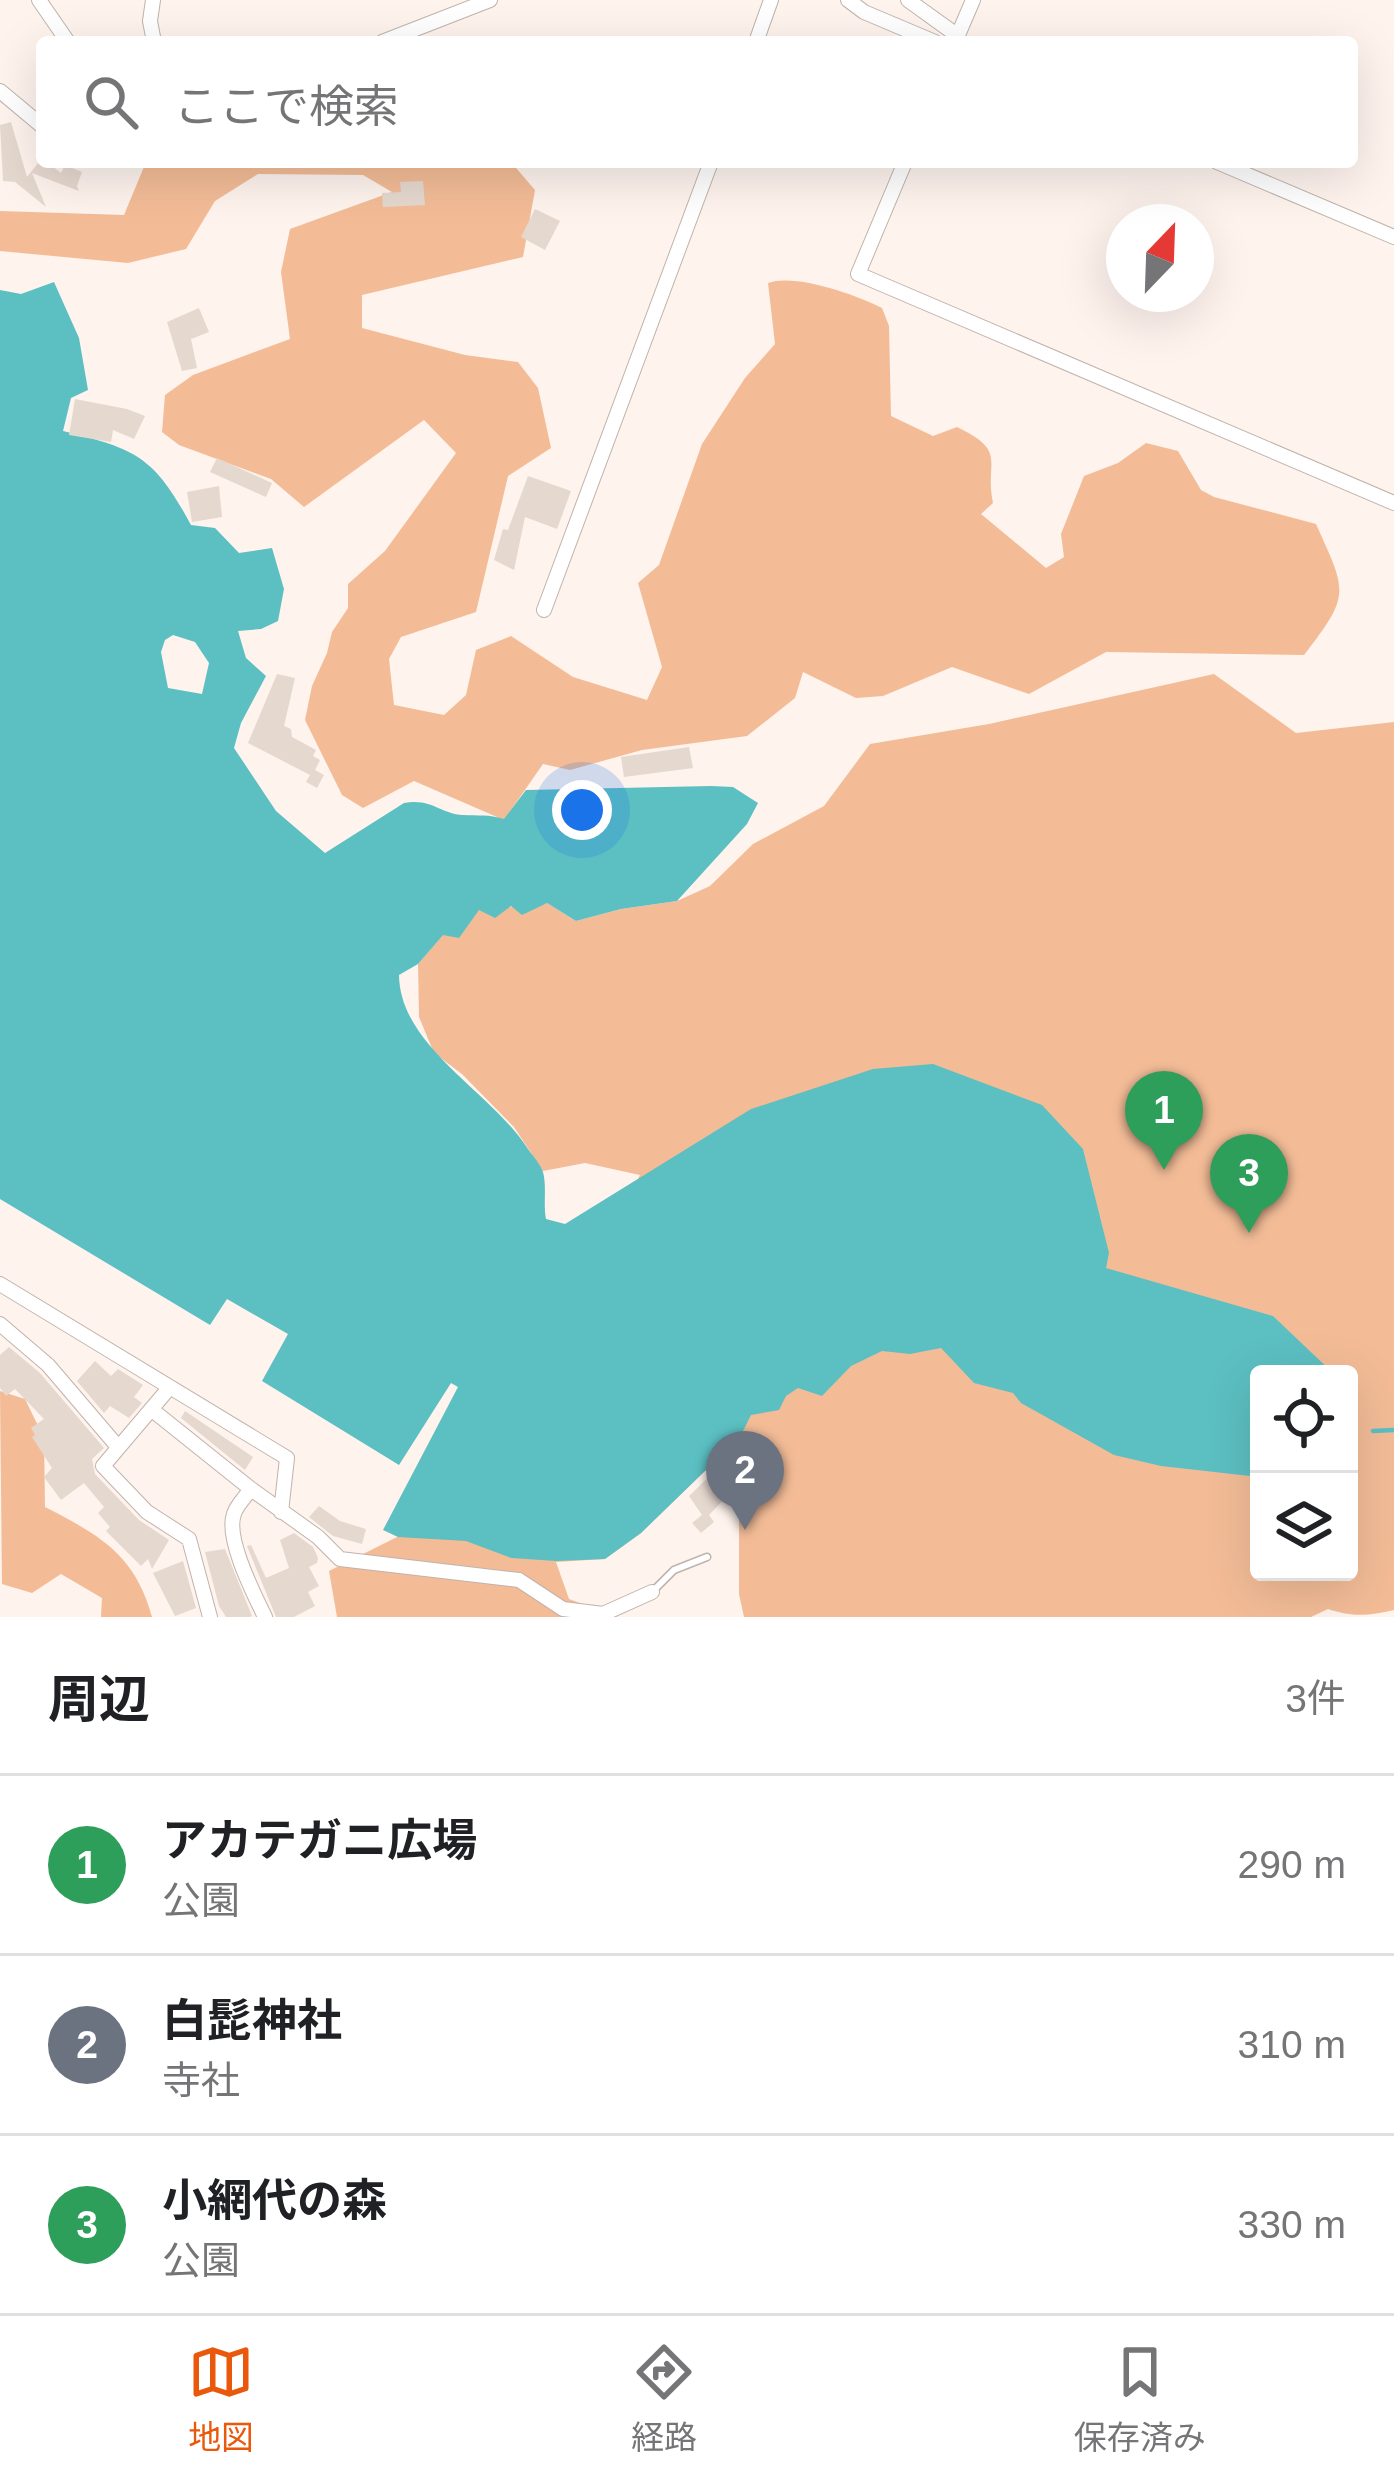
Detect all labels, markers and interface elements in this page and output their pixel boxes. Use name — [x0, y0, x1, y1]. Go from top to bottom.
search box — [36, 36, 1358, 168]
icon: search — [78, 69, 144, 135]
text: ここで検索 — [174, 81, 399, 132]
north arrow — [1106, 204, 1214, 312]
your location — [552, 780, 612, 840]
pin: 1 — [1125, 1071, 1203, 1170]
pin: 3 — [1210, 1134, 1288, 1233]
map controls — [1250, 1365, 1358, 1581]
button: locate — [1250, 1365, 1358, 1473]
pin: 2 — [706, 1431, 784, 1530]
button: layers — [1250, 1473, 1358, 1581]
text: 周辺 — [48, 1671, 150, 1728]
text: 3件 — [1285, 1677, 1346, 1720]
text: アカテガニ広場 — [162, 1815, 477, 1866]
text: 1 — [76, 1843, 98, 1886]
text: 290 m — [1238, 1843, 1346, 1886]
text: 公園 — [162, 1879, 240, 1922]
text: 白髭神社 — [162, 1995, 342, 2046]
text: 2 — [76, 2023, 98, 2066]
text: 310 m — [1238, 2023, 1346, 2066]
text: 寺社 — [162, 2059, 240, 2102]
text: 小網代の森 — [162, 2175, 387, 2226]
text: 3 — [76, 2203, 98, 2246]
text: 330 m — [1238, 2203, 1346, 2246]
text: 公園 — [162, 2239, 240, 2282]
tab: 地図 — [188, 2339, 254, 2459]
tab: 経路 — [631, 2339, 697, 2459]
tab: 保存済み — [1074, 2339, 1206, 2459]

